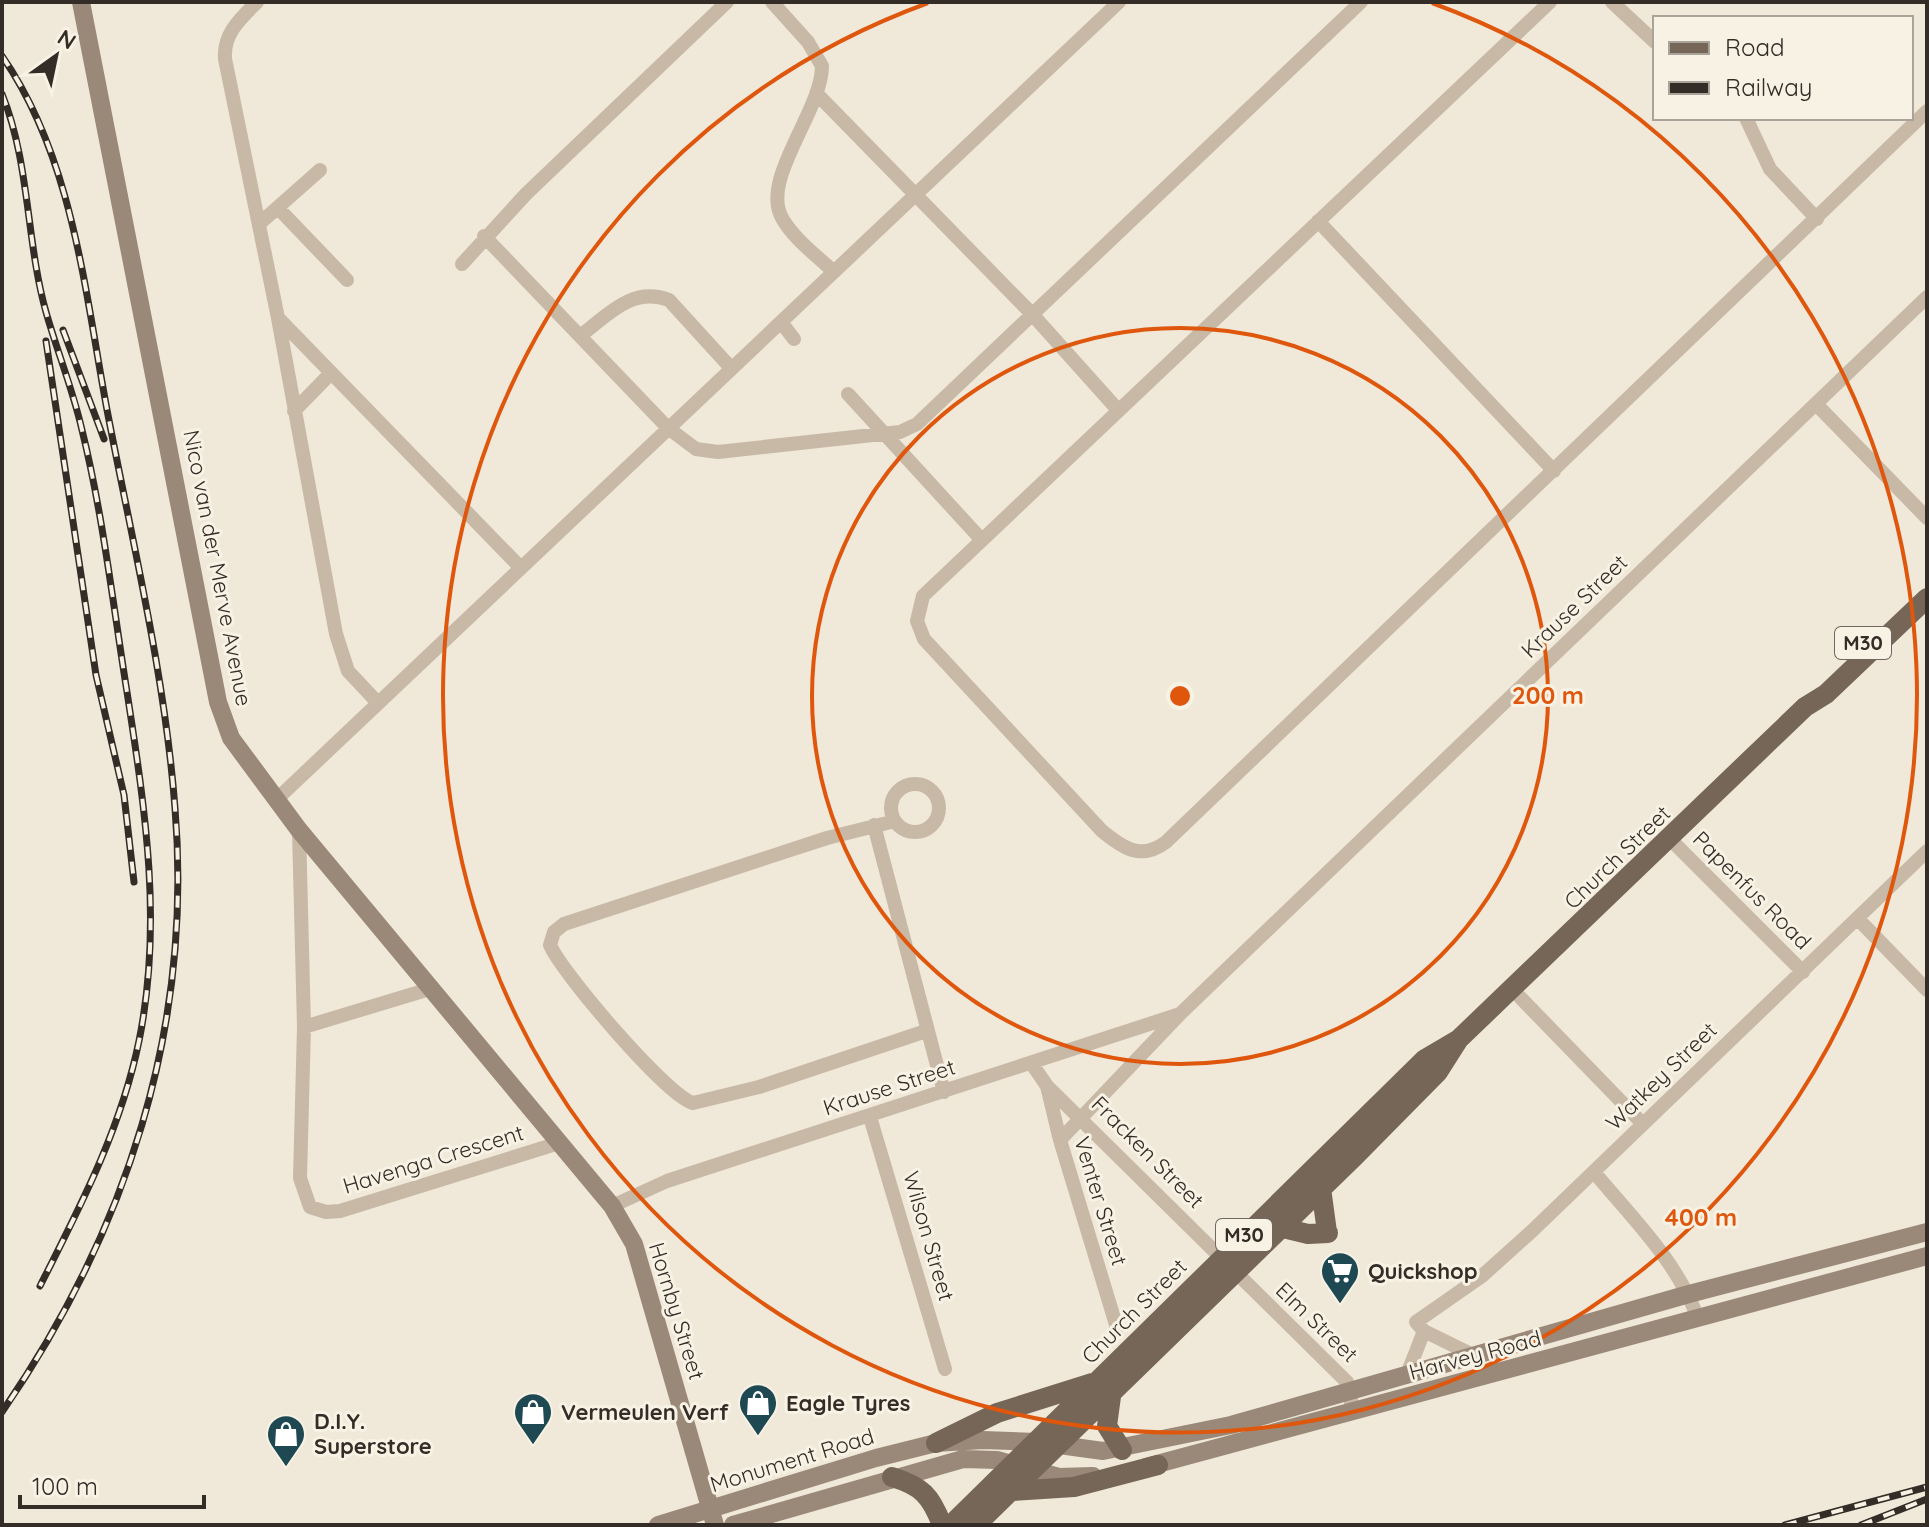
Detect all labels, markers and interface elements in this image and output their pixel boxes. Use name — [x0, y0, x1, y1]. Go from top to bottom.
north arrow — [16, 16, 96, 96]
legend — [1653, 16, 1913, 120]
text: N — [52, 23, 81, 55]
text: Road — [1725, 32, 1785, 62]
text: Railway — [1725, 72, 1812, 102]
street label: Nico van der Merve Avenue — [177, 428, 259, 708]
street label: Krause Street — [1515, 548, 1633, 664]
road number: M30 — [1835, 627, 1891, 659]
text: 200 m — [1512, 680, 1584, 710]
centre of rings — [1166, 682, 1194, 710]
street label: Church Street — [1558, 799, 1676, 915]
street label: Papenfus Road — [1687, 825, 1817, 955]
street label: Watkey Street — [1599, 1016, 1723, 1136]
street label: Krause Street — [819, 1052, 959, 1122]
street label: Fracken Street — [1086, 1090, 1210, 1214]
street label: Havenga Crescent — [339, 1118, 527, 1200]
street label: Venter Street — [1068, 1133, 1134, 1269]
street label: Wilson Street — [897, 1168, 961, 1304]
text: 400 m — [1665, 1202, 1737, 1232]
road number: M30 — [1216, 1219, 1272, 1251]
street label: Hornby Street — [643, 1239, 711, 1383]
supermarket icon: Quickshop — [1319, 1250, 1361, 1305]
street label: Church Street — [1076, 1253, 1192, 1369]
place label: Quickshop — [1368, 1257, 1478, 1285]
street label: Elm Street — [1270, 1276, 1364, 1368]
street label: Harvey Road — [1406, 1324, 1544, 1386]
shop icon: Eagle Tyres — [737, 1382, 779, 1437]
place label: Eagle Tyres — [786, 1389, 910, 1417]
shop icon: Vermeulen Verf — [512, 1391, 554, 1446]
place label: Vermeulen Verf — [561, 1398, 729, 1426]
place label: D.I.Y. Superstore — [314, 1407, 432, 1460]
shop icon: D.I.Y. Superstore — [265, 1413, 307, 1468]
street label: Monument Road — [707, 1422, 877, 1498]
scale bar — [20, 1459, 204, 1509]
text: 100 m — [32, 1471, 98, 1501]

